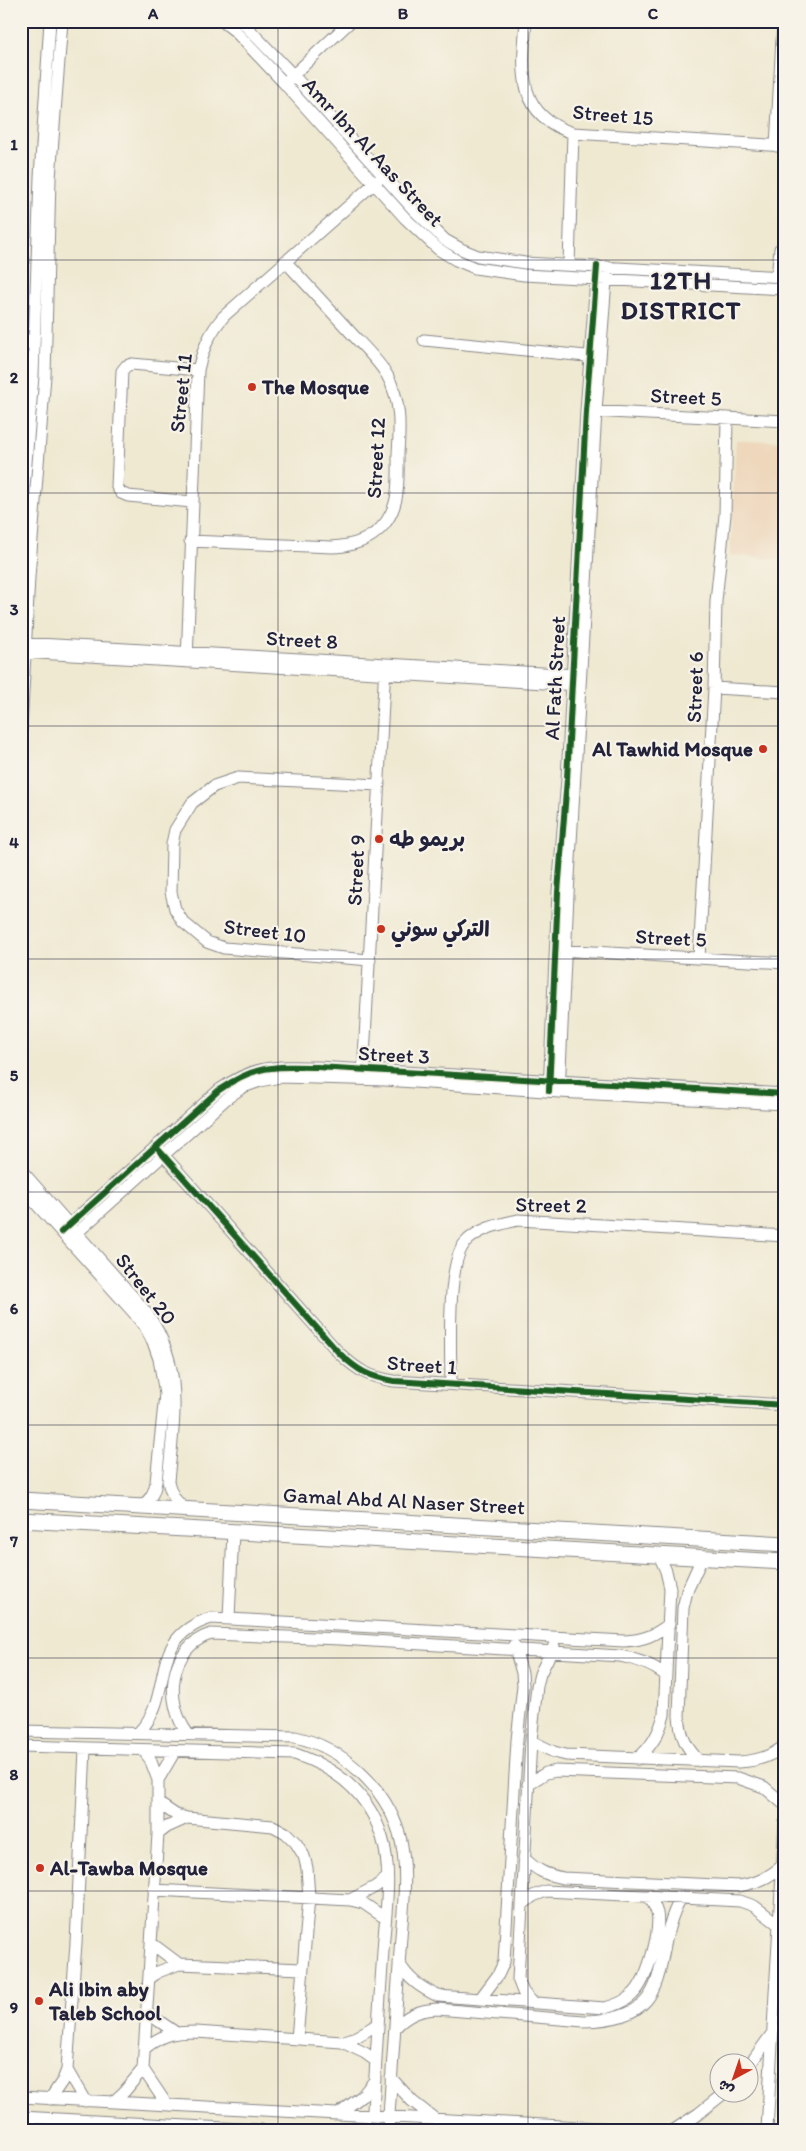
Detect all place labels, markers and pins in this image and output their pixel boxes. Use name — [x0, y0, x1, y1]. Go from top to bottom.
place label: The Mosque — [261, 374, 369, 400]
marker: The Mosque — [246, 381, 258, 393]
place label: Al Tawhid Mosque — [591, 736, 753, 762]
marker: Al Tawhid Mosque — [757, 743, 769, 755]
place label: بريمو طه — [389, 826, 465, 852]
marker: بريمو طه — [373, 833, 385, 845]
place label: التركي سوني — [391, 916, 490, 948]
marker: التركي سوني — [375, 923, 387, 935]
place label: Al-Tawba Mosque — [49, 1855, 208, 1881]
marker: Al-Tawba Mosque — [34, 1862, 46, 1874]
place label: Ali Ibin aby Taleb School — [48, 1976, 163, 2025]
marker: Ali Ibin aby Taleb School — [33, 1995, 45, 2007]

